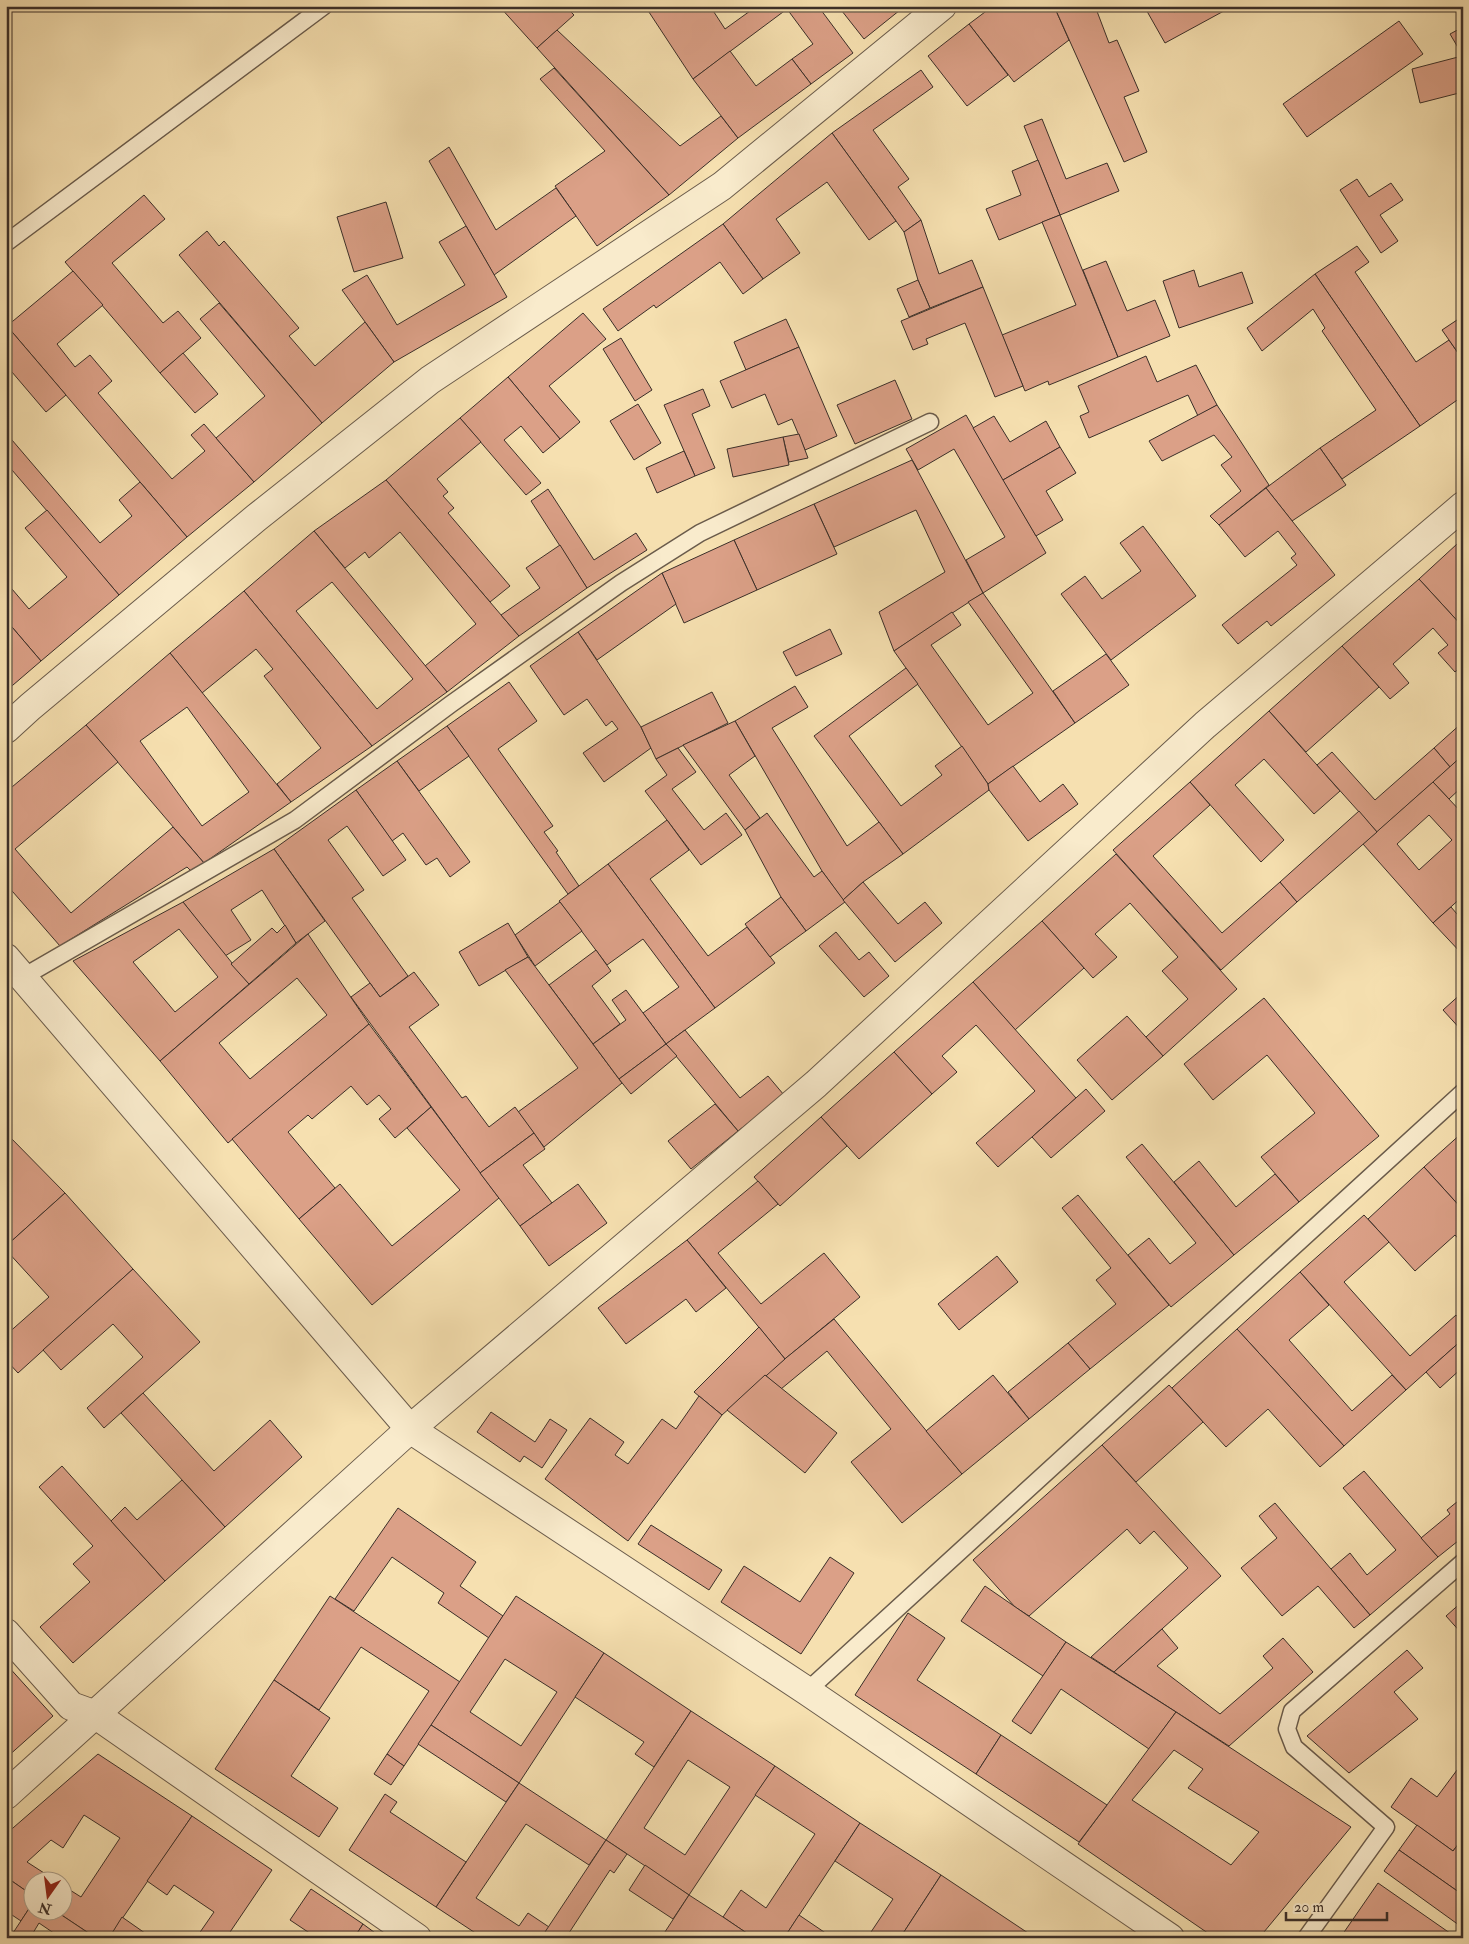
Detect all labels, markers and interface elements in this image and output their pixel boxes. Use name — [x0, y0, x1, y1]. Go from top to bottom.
north arrow — [22, 1872, 72, 1922]
scale bar — [1286, 1889, 1388, 1921]
text: N — [36, 1898, 54, 1918]
text: 20 m — [1294, 1898, 1324, 1917]

